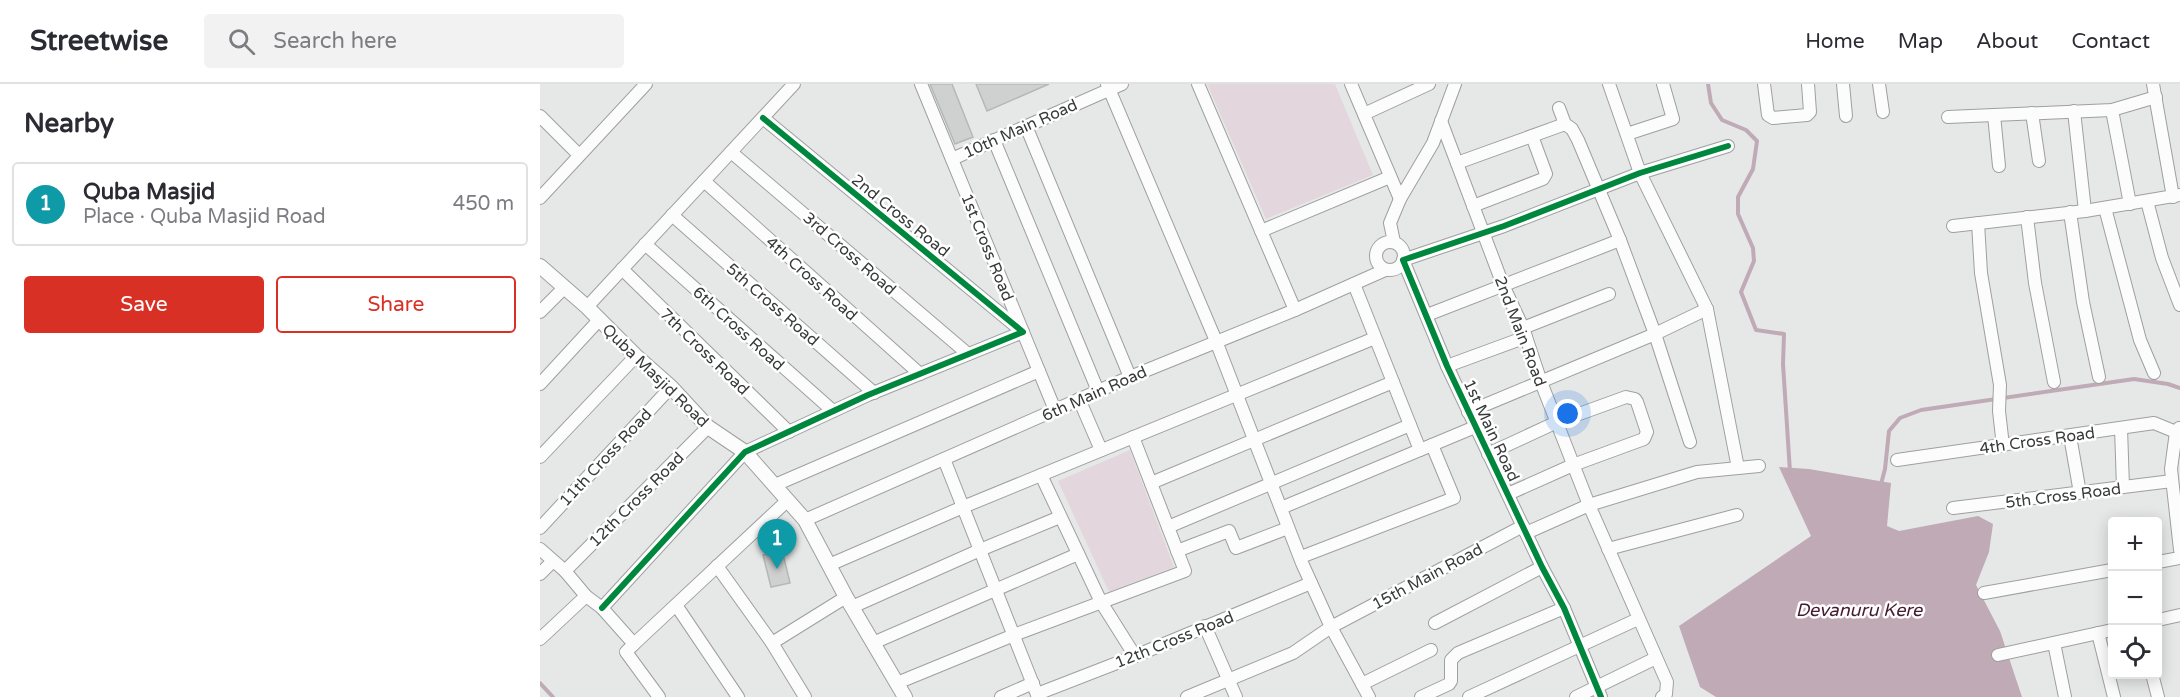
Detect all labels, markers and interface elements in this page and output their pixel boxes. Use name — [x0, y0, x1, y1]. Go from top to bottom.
search box — [204, 14, 624, 68]
text: Streetwise — [30, 24, 168, 58]
icon: search — [225, 25, 258, 58]
text: Search here — [273, 28, 397, 54]
text: Home — [1805, 29, 1865, 54]
text: Map — [1898, 29, 1943, 54]
text: About — [1976, 29, 2038, 54]
text: Contact — [2071, 29, 2150, 54]
street label: 10th Main Road — [960, 95, 1081, 163]
text: Nearby — [24, 108, 114, 139]
street label: 2nd Cross Road — [847, 170, 953, 261]
text: Quba Masjid — [83, 179, 215, 205]
street label: 1st Cross Road — [956, 191, 1018, 304]
text: 1 — [39, 192, 52, 216]
text: 450 m — [453, 192, 514, 216]
text: Place · Quba Masjid Road — [83, 205, 326, 229]
street label: 3rd Cross Road — [799, 208, 900, 300]
street label: 4th Cross Road — [761, 232, 861, 325]
street label: 5th Cross Road — [722, 259, 823, 350]
street label: 2nd Main Road — [1490, 273, 1550, 389]
button: Save — [24, 276, 264, 333]
button: Share — [276, 276, 516, 333]
street label: 6th Cross Road — [688, 282, 788, 375]
street label: 7th Cross Road — [655, 304, 753, 399]
street label: Quba Masjid Road — [598, 320, 713, 432]
street label: 6th Main Road — [1039, 362, 1150, 426]
street label: 1st Main Road — [1459, 376, 1524, 485]
your location — [1553, 399, 1582, 428]
street label: 11th Cross Road — [555, 405, 656, 511]
street label: 4th Cross Road — [1978, 423, 2096, 459]
street label: 12th Cross Road — [585, 448, 688, 551]
street label: 5th Cross Road — [2004, 479, 2122, 513]
map controls — [2108, 517, 2162, 679]
button: + — [2108, 517, 2162, 571]
pin: 1 — [758, 520, 796, 569]
street label: 15th Main Road — [1369, 539, 1486, 615]
button: − — [2108, 571, 2162, 625]
water label: Devanuru Kere — [1796, 599, 1923, 621]
street label: 12th Cross Road — [1112, 607, 1237, 673]
button: locate — [2108, 625, 2162, 679]

